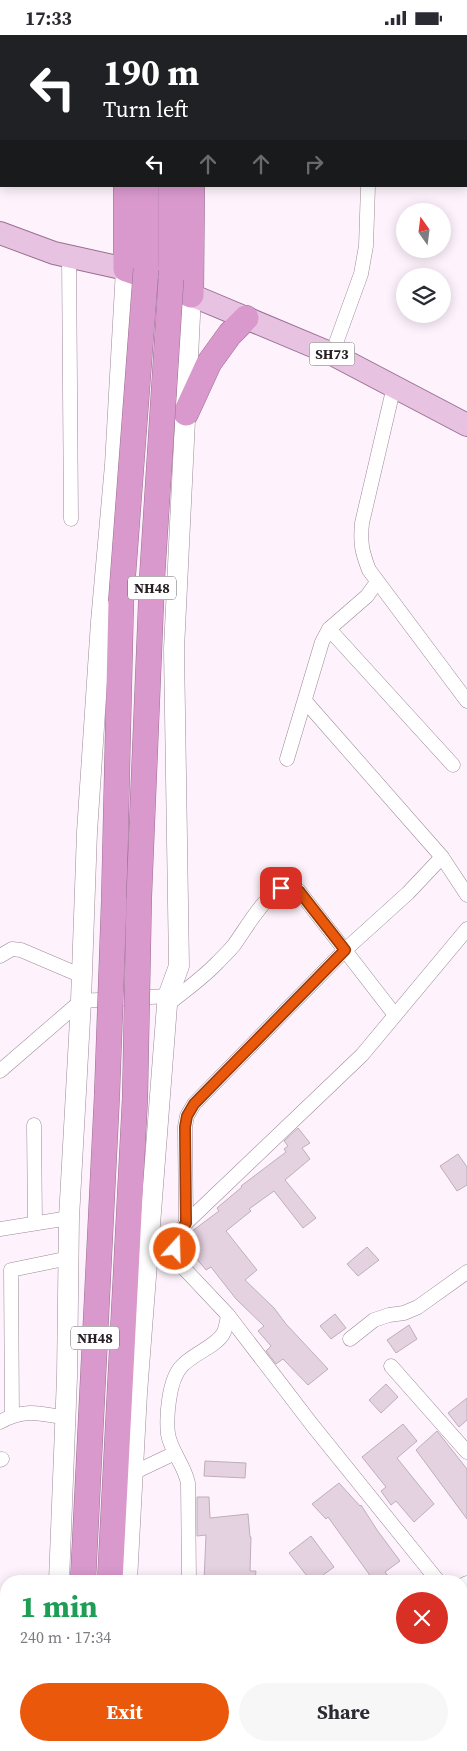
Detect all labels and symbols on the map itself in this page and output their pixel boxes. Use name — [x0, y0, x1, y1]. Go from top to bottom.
north arrow — [396, 203, 451, 257]
road number: SH73 — [310, 343, 354, 365]
road number: NH48 — [128, 577, 176, 599]
pin — [260, 867, 302, 909]
position arrow — [148, 1222, 200, 1274]
road number: NH48 — [71, 1327, 119, 1350]

